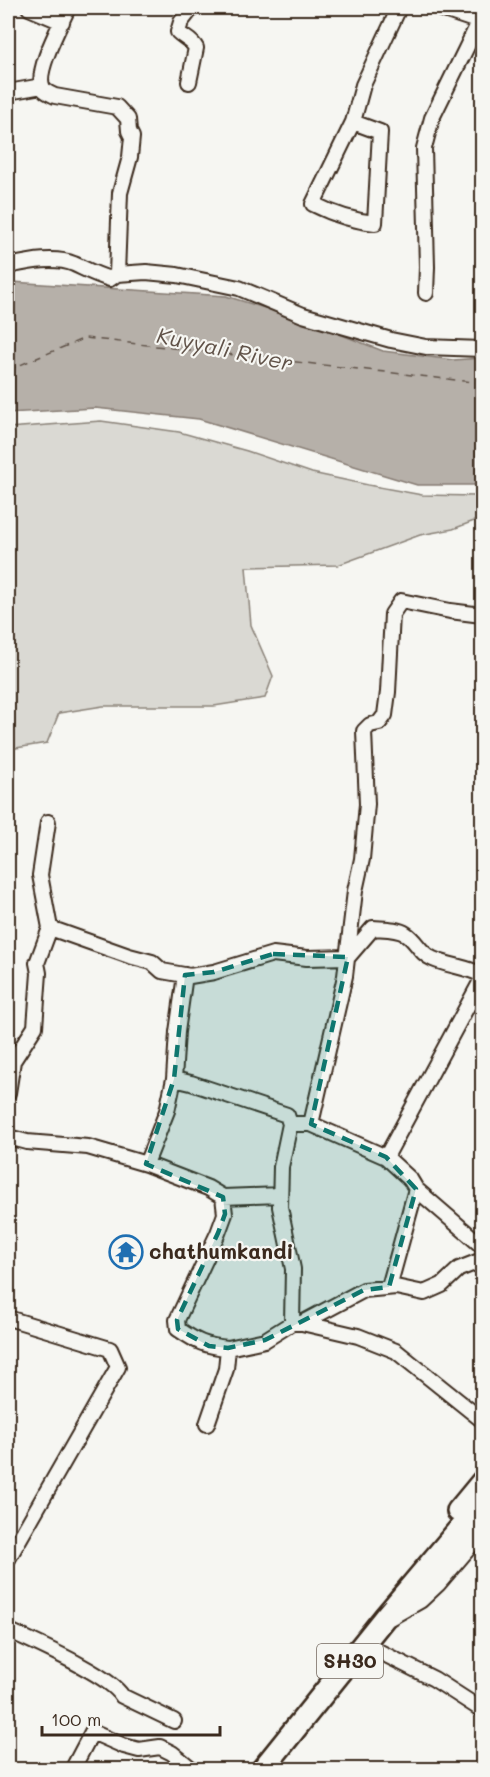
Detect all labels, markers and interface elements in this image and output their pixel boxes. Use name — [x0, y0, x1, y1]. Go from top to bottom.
water label: Kuyyali River — [154, 320, 296, 377]
temple icon: chathumkandi — [108, 1234, 144, 1270]
place label: chathumkandi — [149, 1237, 294, 1264]
road number: SH30 — [317, 1644, 383, 1678]
scale bar — [42, 1699, 220, 1737]
text: 100 m — [51, 1707, 101, 1731]

